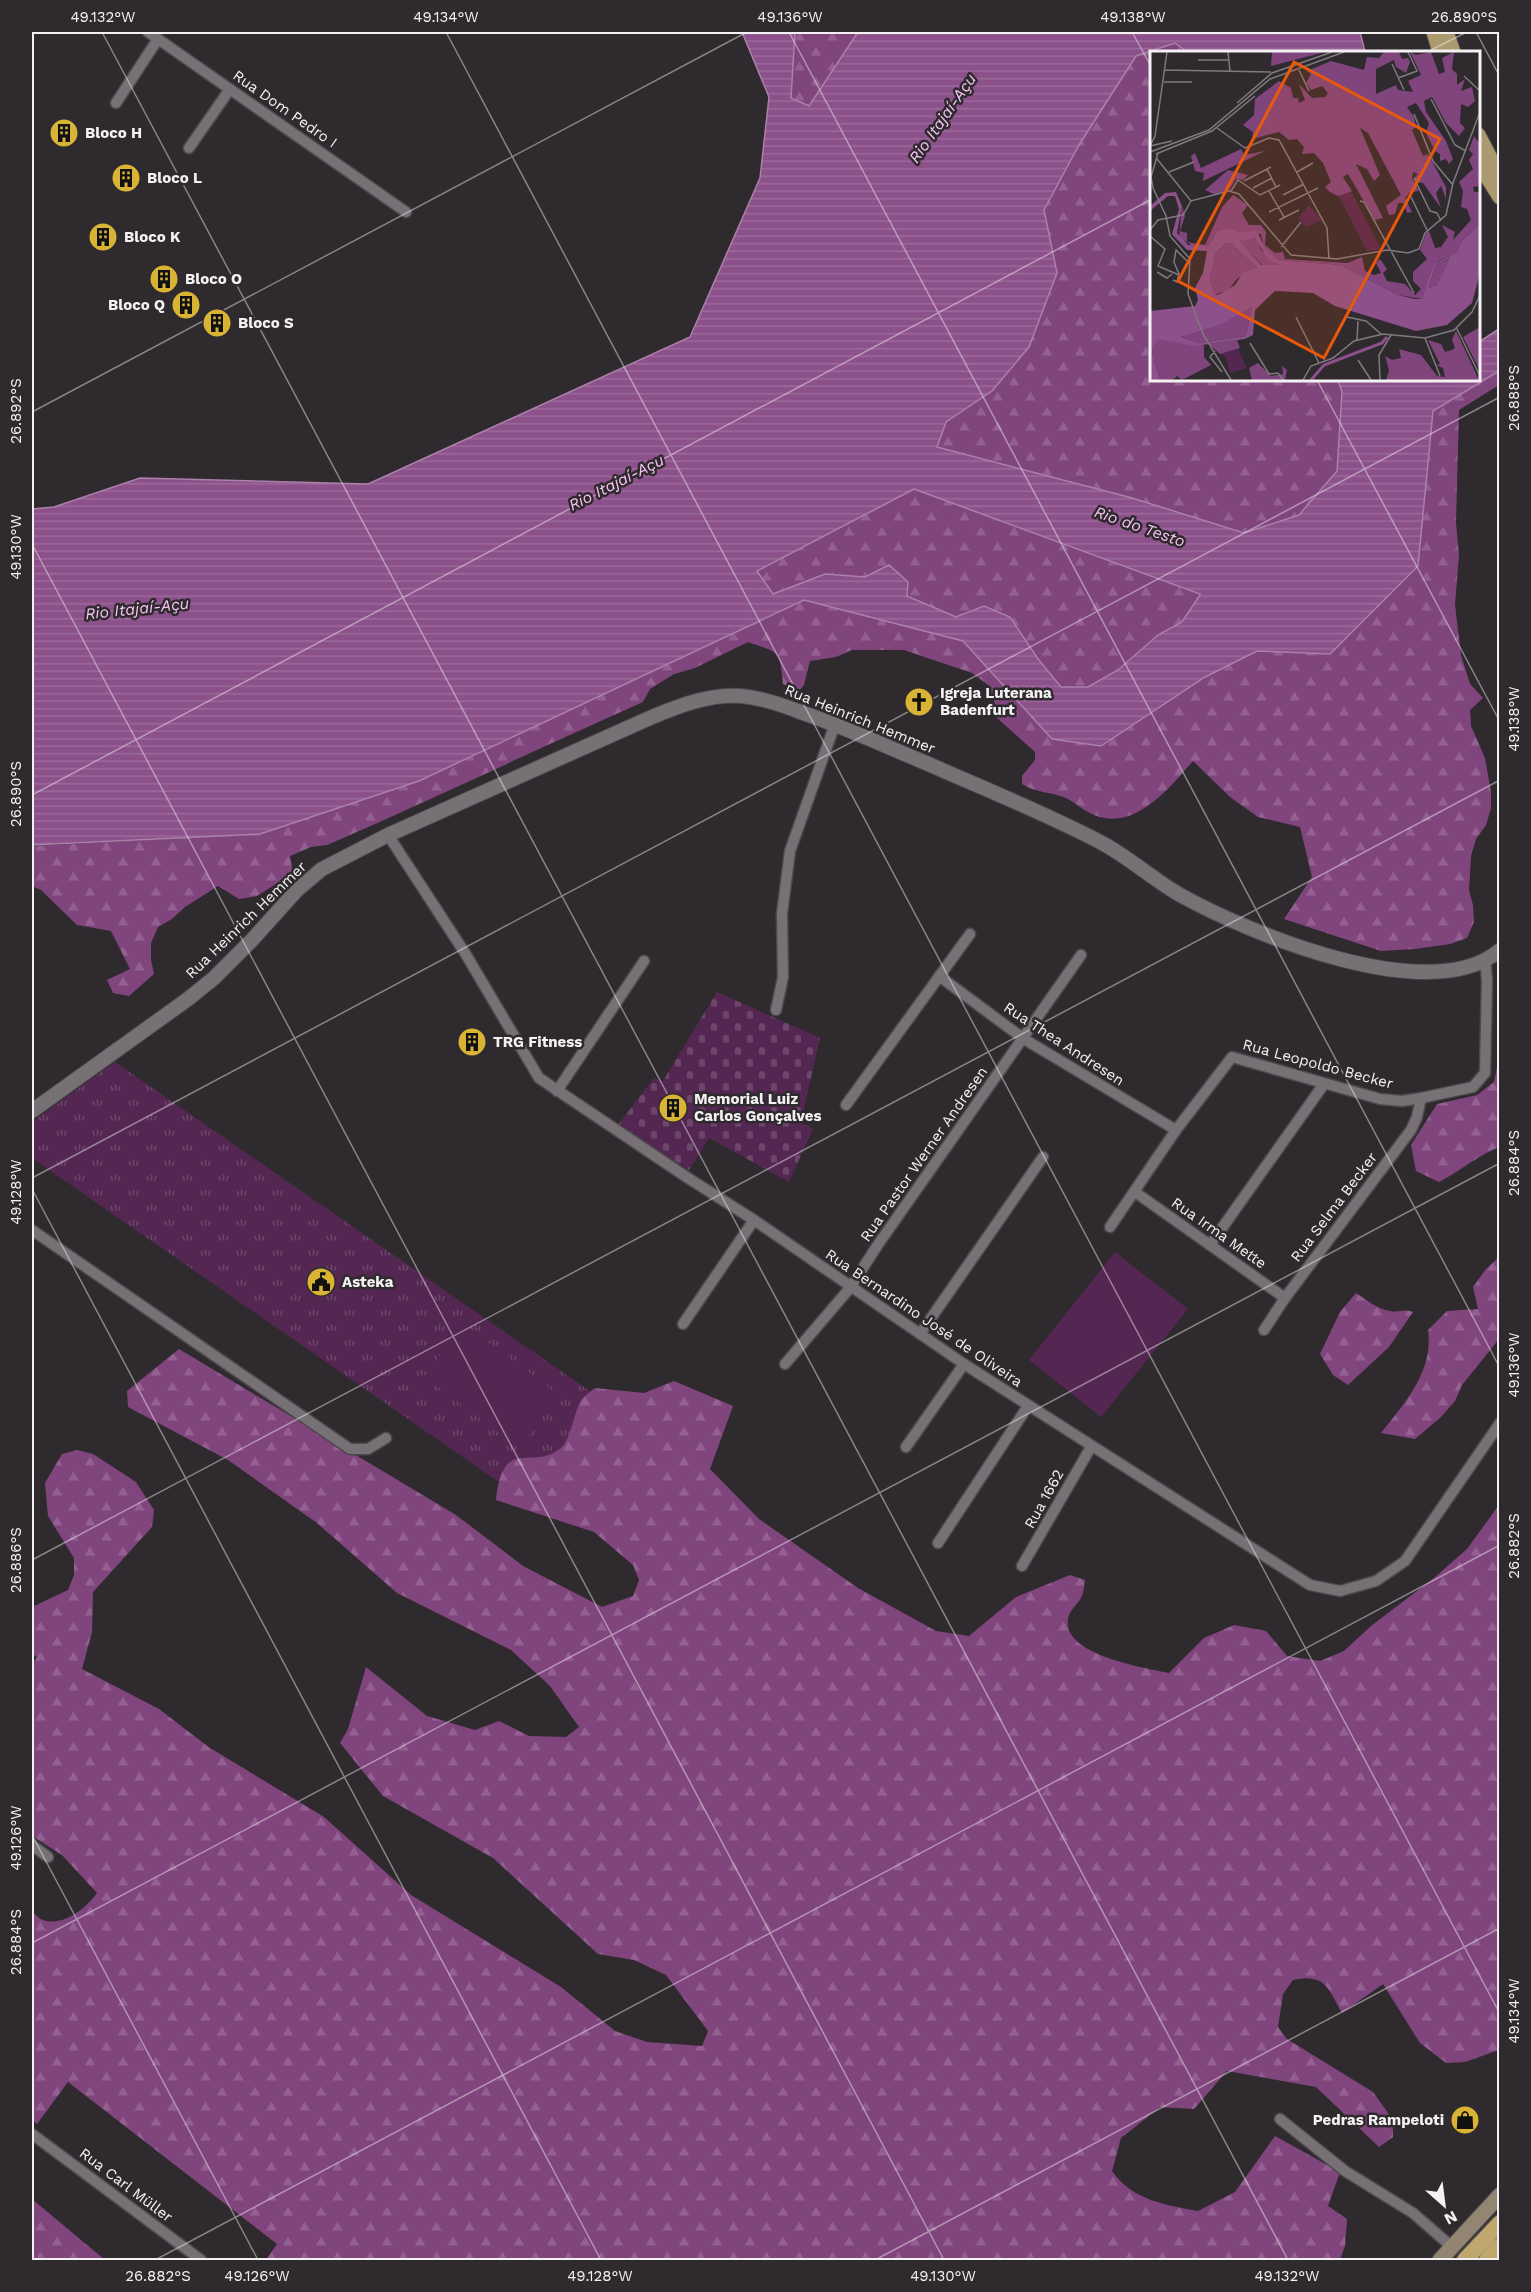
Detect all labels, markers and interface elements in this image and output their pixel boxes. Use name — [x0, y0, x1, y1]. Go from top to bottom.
text: 49.132°W — [70, 8, 136, 26]
text: 49.134°W — [413, 8, 479, 26]
text: 49.136°W — [757, 8, 823, 26]
text: 49.138°W — [1100, 8, 1166, 26]
text: 26.890°S — [1431, 8, 1497, 26]
inset map — [1150, 51, 1480, 381]
street label: Rua Dom Pedro I — [229, 66, 341, 152]
water label: Rio Itajaí-Açu — [905, 70, 980, 166]
building icon: Bloco H — [48, 117, 80, 149]
place label: Bloco H — [85, 124, 142, 142]
building icon: Bloco L — [110, 162, 142, 194]
place label: Bloco L — [147, 169, 202, 187]
building icon: Bloco K — [87, 221, 119, 253]
place label: Bloco K — [124, 228, 181, 246]
building icon: Bloco O — [148, 263, 180, 295]
place label: Bloco O — [185, 270, 242, 288]
building icon: Bloco Q — [170, 289, 202, 321]
place label: Bloco Q — [108, 296, 165, 314]
building icon: Bloco S — [201, 307, 233, 339]
place label: Bloco S — [238, 314, 294, 332]
text: 26.888°S — [1505, 365, 1523, 431]
text: 26.892°S — [7, 378, 25, 444]
water label: Rio Itajaí-Açu — [565, 450, 667, 515]
water label: Rio do Testo — [1092, 502, 1188, 551]
text: 49.130°W — [7, 514, 25, 580]
water label: Rio Itajaí-Açu — [84, 594, 190, 623]
street label: Rua Heinrich Hemmer — [782, 681, 938, 757]
place label: Igreja Luterana Badenfurt — [940, 684, 1052, 719]
church icon: Igreja Luterana Badenfurt — [903, 686, 935, 718]
text: 49.138°W — [1505, 686, 1523, 752]
text: 26.890°S — [7, 761, 25, 827]
street label: Rua Heinrich Hemmer — [182, 858, 310, 982]
street label: Rua Thea Andresen — [1000, 998, 1128, 1090]
building icon: TRG Fitness — [456, 1026, 488, 1058]
place label: TRG Fitness — [493, 1033, 582, 1051]
street label: Rua Leopoldo Becker — [1241, 1035, 1395, 1093]
street label: Rua Pastor Werner Andresen — [857, 1063, 991, 1245]
place label: Memorial Luiz Carlos Gonçalves — [694, 1090, 821, 1125]
building icon: Memorial Luiz Carlos Gonçalves — [657, 1092, 689, 1124]
text: 26.884°S — [1505, 1130, 1523, 1196]
street label: Rua Selma Becker — [1287, 1149, 1381, 1265]
text: 49.128°W — [7, 1159, 25, 1225]
street label: Rua Irma Mette — [1168, 1194, 1270, 1272]
street label: Rua Bernardino José de Oliveira — [822, 1245, 1026, 1391]
public building icon: Asteka — [305, 1266, 337, 1298]
place label: Asteka — [342, 1273, 394, 1291]
text: 49.136°W — [1505, 1332, 1523, 1398]
street label: Rua 1662 — [1020, 1466, 1068, 1532]
text: 26.882°S — [1505, 1513, 1523, 1579]
text: 26.886°S — [7, 1527, 25, 1593]
text: 49.126°W — [7, 1805, 25, 1871]
text: 26.884°S — [7, 1909, 25, 1975]
text: 49.134°W — [1505, 1978, 1523, 2044]
shop icon: Pedras Rampeloti — [1449, 2104, 1481, 2136]
place label: Pedras Rampeloti — [1313, 2111, 1444, 2129]
street label: Rua Carl Müller — [76, 2144, 176, 2226]
north arrow — [1414, 2175, 1474, 2235]
text: N — [1441, 2207, 1461, 2229]
text: 26.882°S — [125, 2267, 191, 2285]
text: 49.126°W — [224, 2267, 290, 2285]
text: 49.128°W — [567, 2267, 633, 2285]
text: 49.130°W — [910, 2267, 976, 2285]
text: 49.132°W — [1254, 2267, 1320, 2285]

